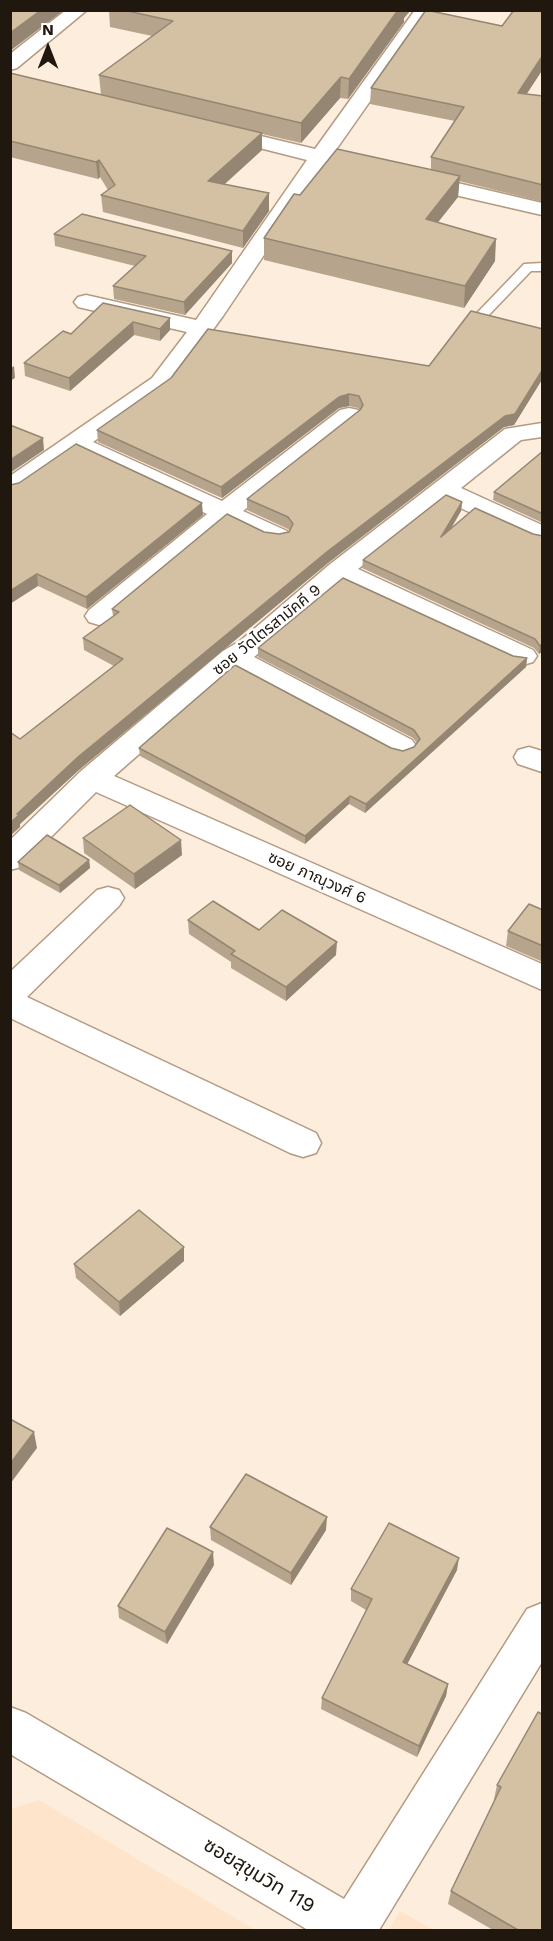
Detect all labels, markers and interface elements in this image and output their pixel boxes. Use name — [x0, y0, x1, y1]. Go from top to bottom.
north arrow — [18, 18, 78, 78]
text: N — [42, 20, 54, 39]
street label: ซอย วัดไตรสามัคคี 9 — [209, 580, 325, 680]
street label: ซอย ภาณุวงศ์ 6 — [265, 848, 369, 908]
street label: ซอยสุขุมวิท 119 — [199, 1833, 319, 1919]

